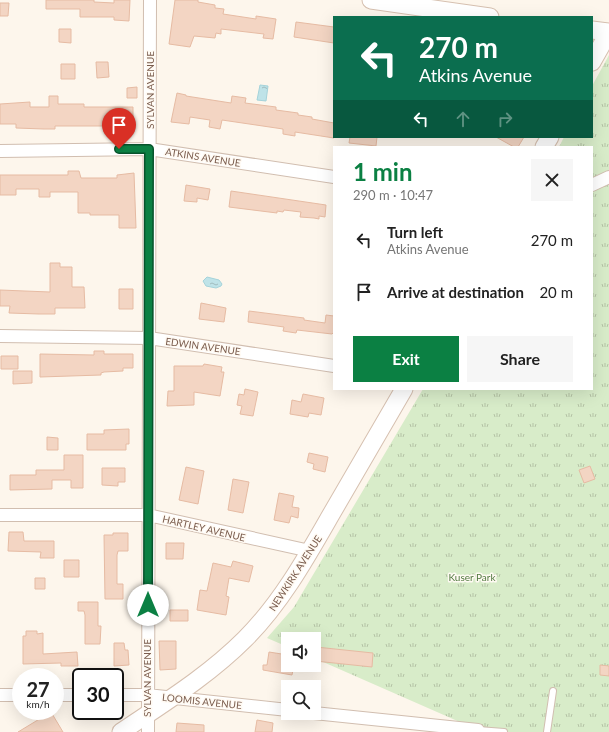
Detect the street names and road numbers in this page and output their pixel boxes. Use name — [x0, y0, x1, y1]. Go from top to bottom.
street label: SYLVAN AVENUE — [144, 51, 156, 129]
street label: ATKINS AVENUE — [164, 145, 242, 169]
street label: EDWIN AVENUE — [165, 335, 242, 357]
street label: HARTLEY AVENUE — [161, 513, 247, 543]
street label: NEWKIRK AVENUE — [266, 533, 324, 613]
street label: SYLVAN AVENUE — [141, 639, 153, 717]
street label: LOOMIS AVENUE — [162, 691, 243, 711]

